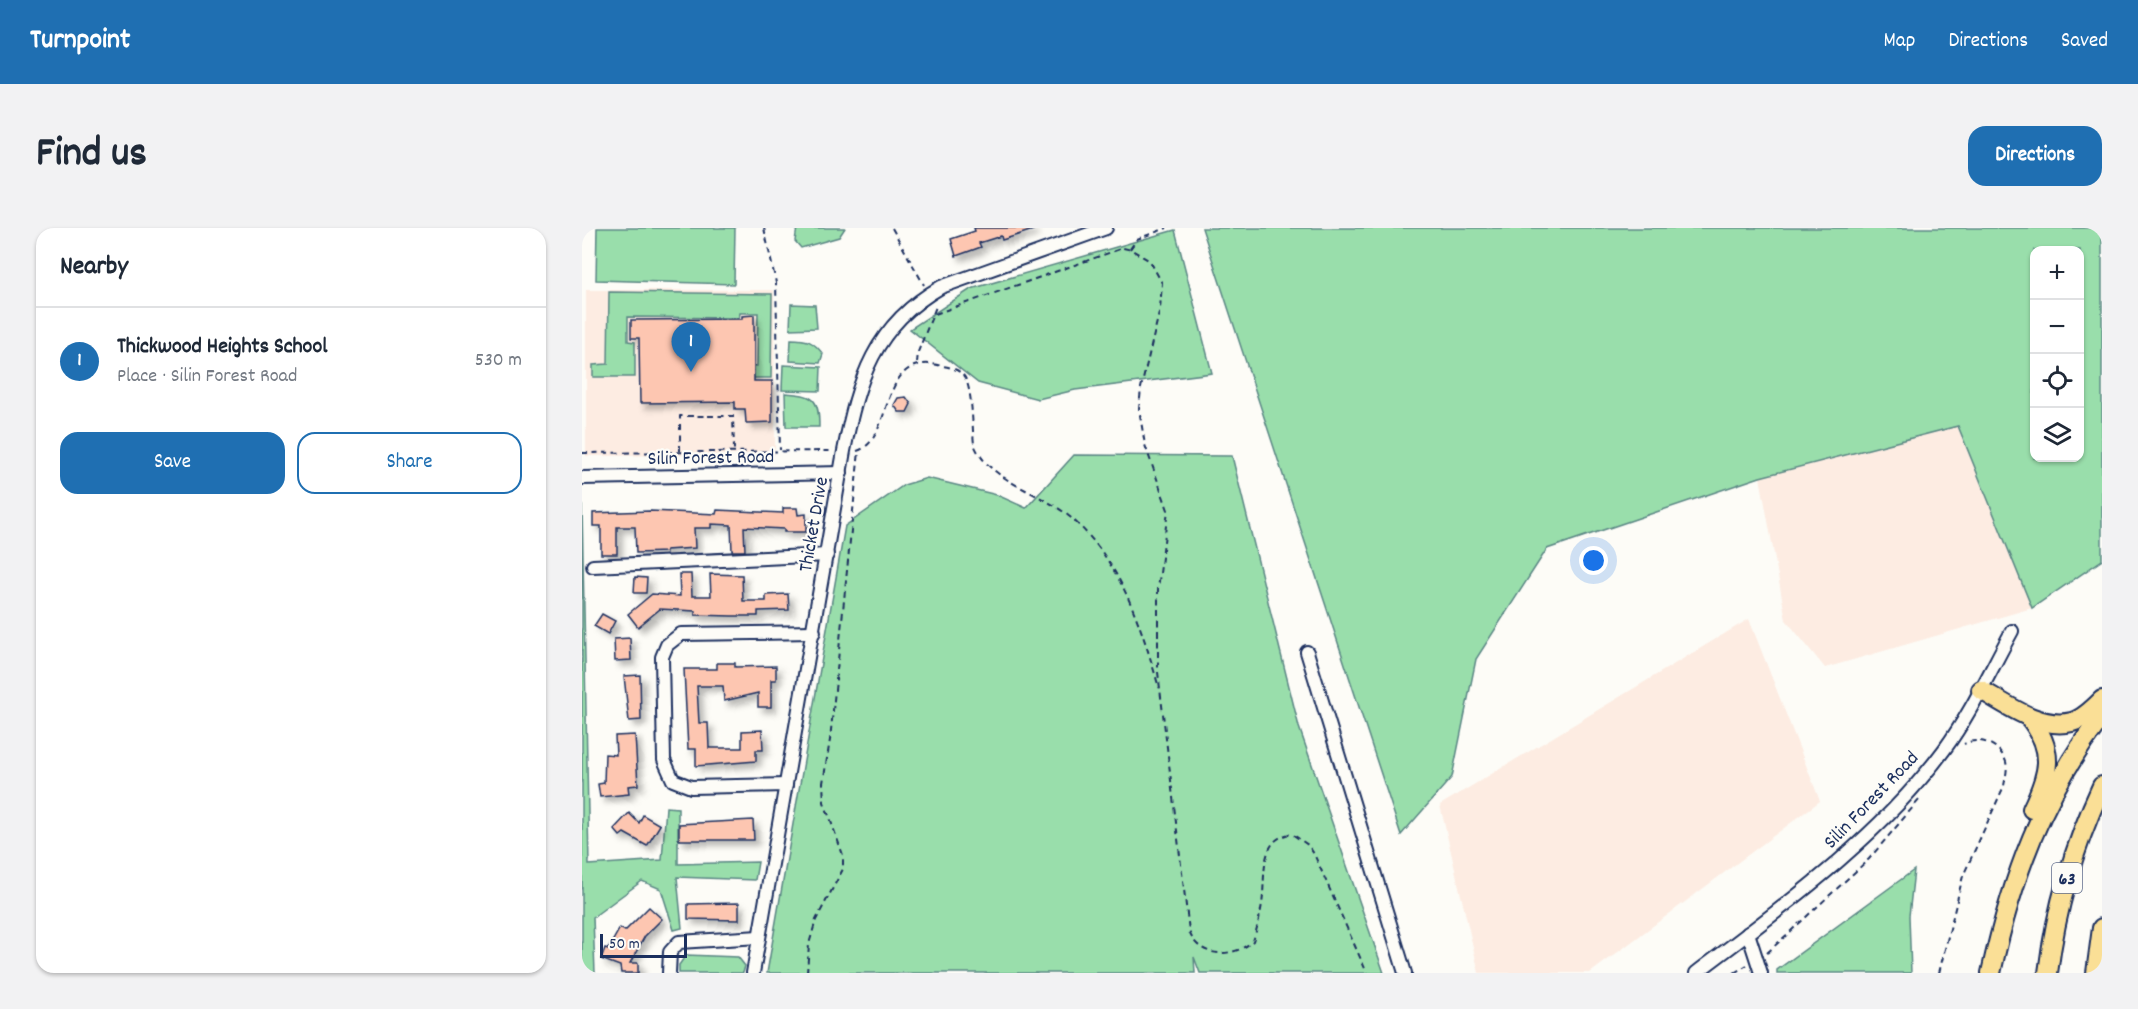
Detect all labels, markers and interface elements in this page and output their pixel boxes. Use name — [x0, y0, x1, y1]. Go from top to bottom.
text: Turnpoint — [30, 22, 130, 62]
text: Map — [1884, 27, 1915, 57]
text: Directions — [1948, 27, 2028, 57]
text: Saved — [2061, 27, 2108, 57]
text: Find us — [36, 126, 147, 186]
button: Directions — [1968, 126, 2102, 186]
map controls — [2030, 246, 2084, 462]
button: + — [2030, 246, 2084, 300]
text: Nearby — [60, 249, 128, 286]
button: − — [2030, 300, 2084, 354]
pin: 1 — [672, 322, 710, 372]
text: Thickwood Heights School — [117, 332, 327, 363]
text: 1 — [77, 347, 82, 375]
text: 530 m — [475, 347, 522, 375]
button: locate — [2030, 354, 2084, 408]
text: Place · Silin Forest Road — [117, 363, 297, 391]
button: layers — [2030, 408, 2084, 462]
button: Save — [60, 432, 285, 494]
button: Share — [297, 432, 522, 494]
street label: Silin Forest Road — [648, 444, 775, 474]
street label: Thicket Drive — [793, 474, 837, 574]
your location — [1579, 546, 1608, 575]
street label: Silin Forest Road — [1818, 746, 1926, 856]
road number: 63 — [2052, 863, 2082, 893]
scale bar — [600, 931, 687, 958]
text: 50 m — [609, 933, 640, 956]

